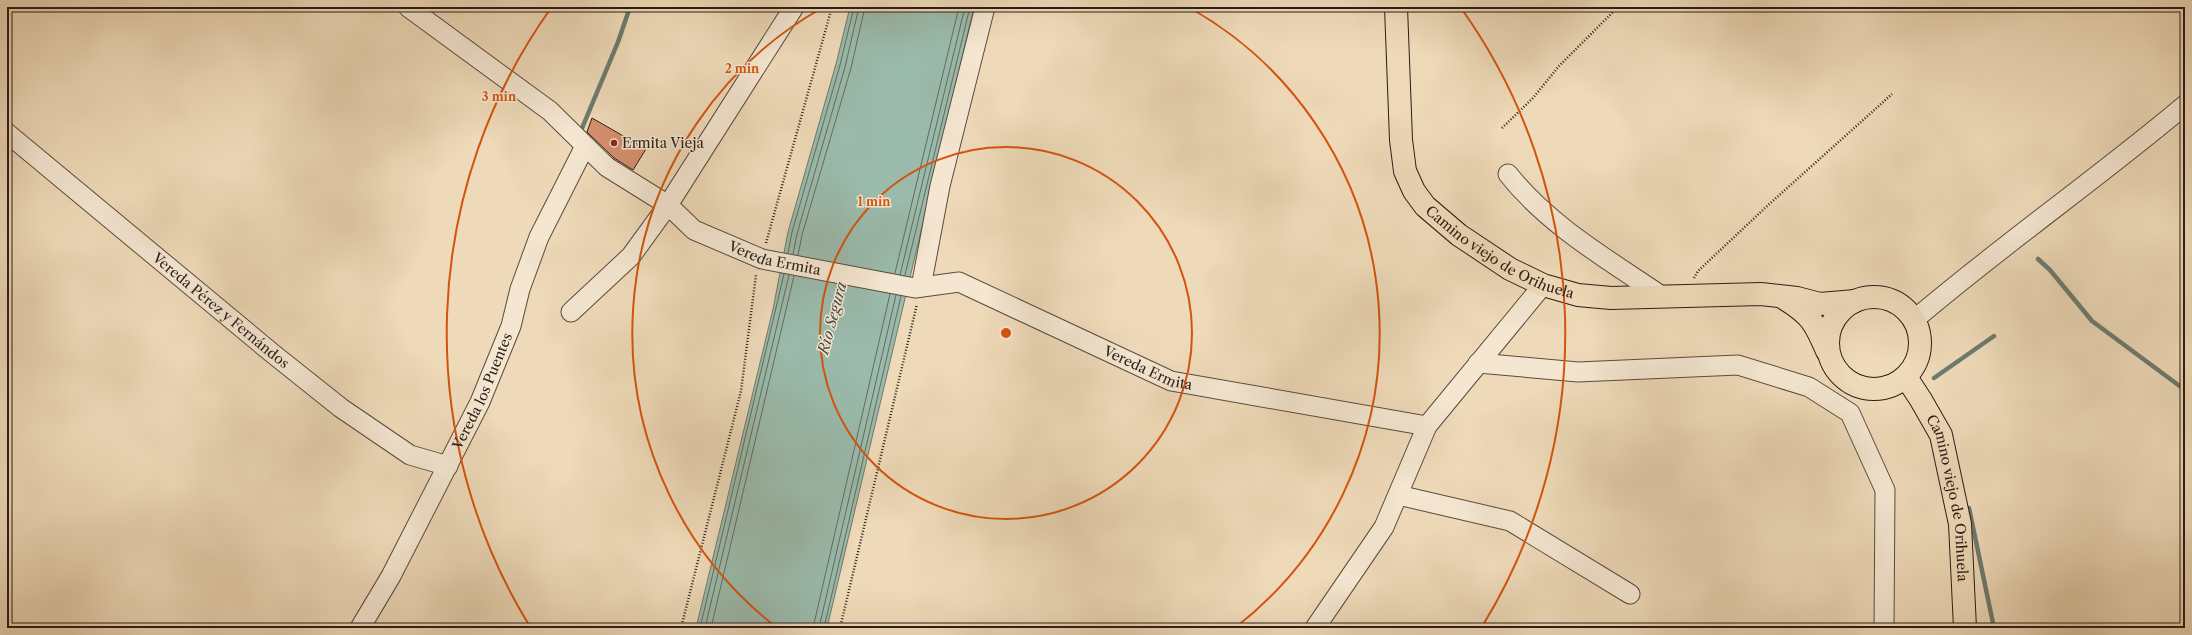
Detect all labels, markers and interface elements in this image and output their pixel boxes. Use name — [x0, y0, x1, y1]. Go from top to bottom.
text: 2 min — [725, 61, 760, 76]
text: 3 min — [482, 89, 517, 104]
place label: Ermita Vieja — [622, 134, 704, 152]
marker: Ermita Vieja — [609, 138, 619, 148]
text: 1 min — [858, 194, 891, 209]
street label: Camino viejo de Orihuela — [1422, 202, 1577, 303]
street label: Vereda Ermita — [725, 236, 823, 279]
street label: Vereda Pérez y Fernándos — [148, 248, 293, 372]
water label: Río Segura — [813, 280, 851, 357]
centre of rings — [999, 326, 1013, 340]
street label: Vereda los Puentes — [448, 330, 516, 453]
street label: Vereda Ermita — [1100, 341, 1194, 394]
street label: Camino viejo de Orihuela — [1922, 411, 1972, 583]

